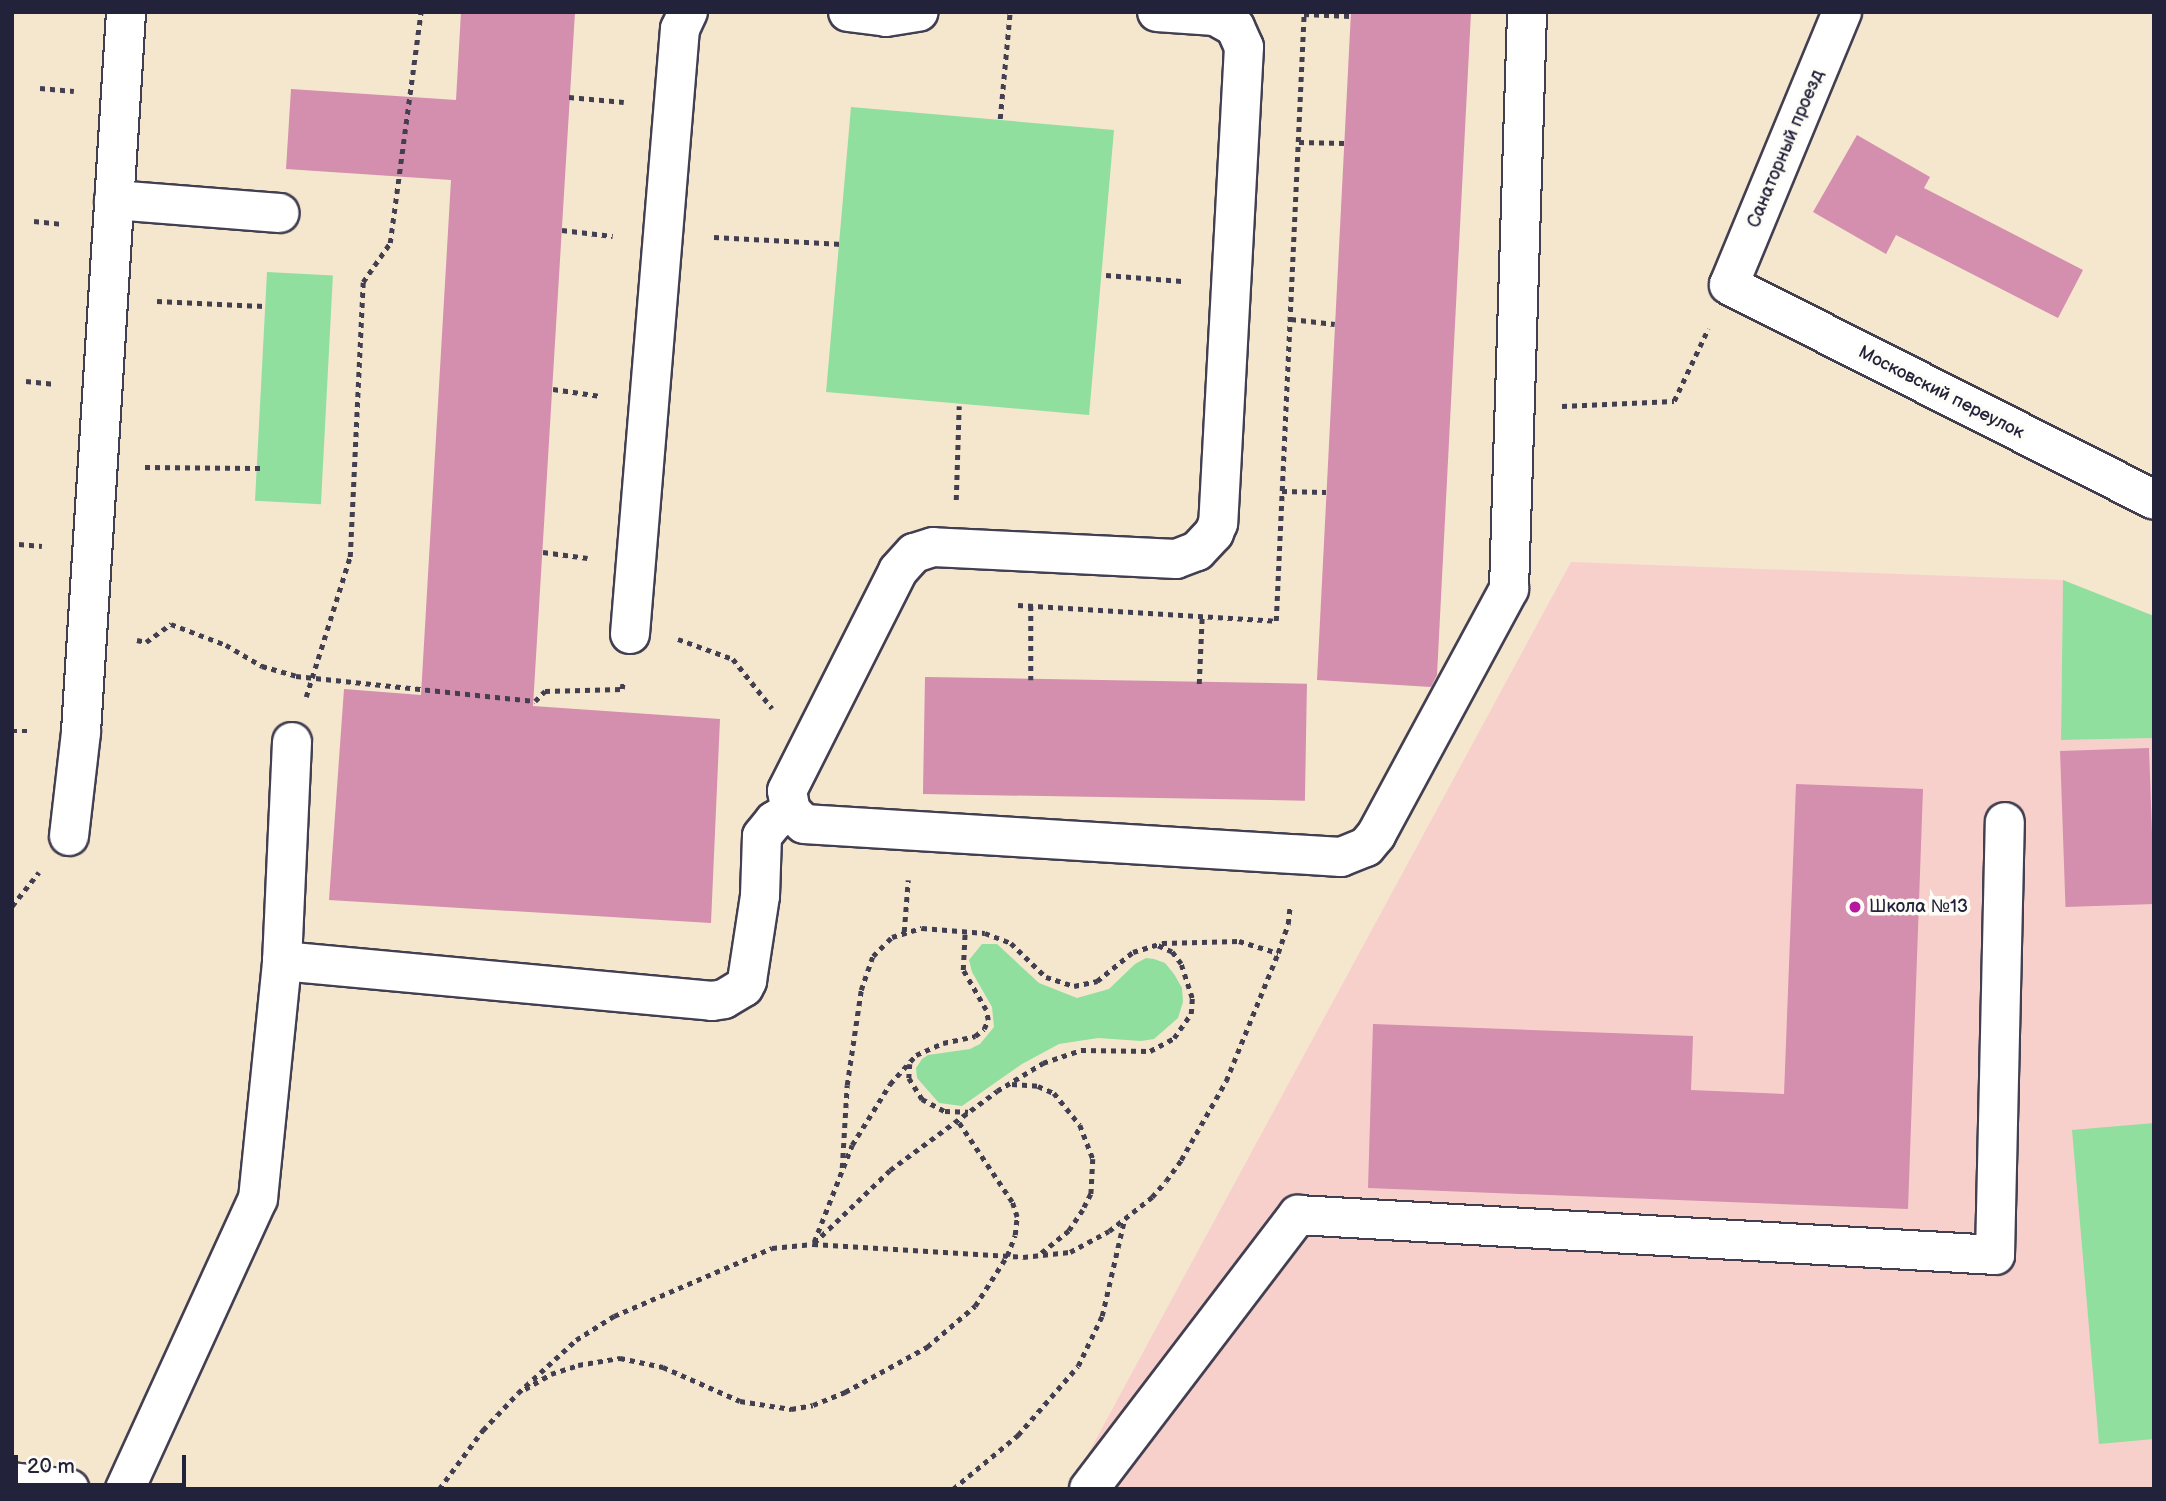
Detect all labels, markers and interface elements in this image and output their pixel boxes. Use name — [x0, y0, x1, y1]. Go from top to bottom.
street label: Санаторный проезд — [1743, 67, 1829, 231]
street label: Московский переулок — [1855, 342, 2027, 444]
place label: Школа №13 — [1869, 896, 1968, 918]
marker: Школа №13 — [1847, 899, 1863, 915]
scale bar — [18, 1442, 189, 1486]
text: 20 m — [27, 1454, 75, 1479]

